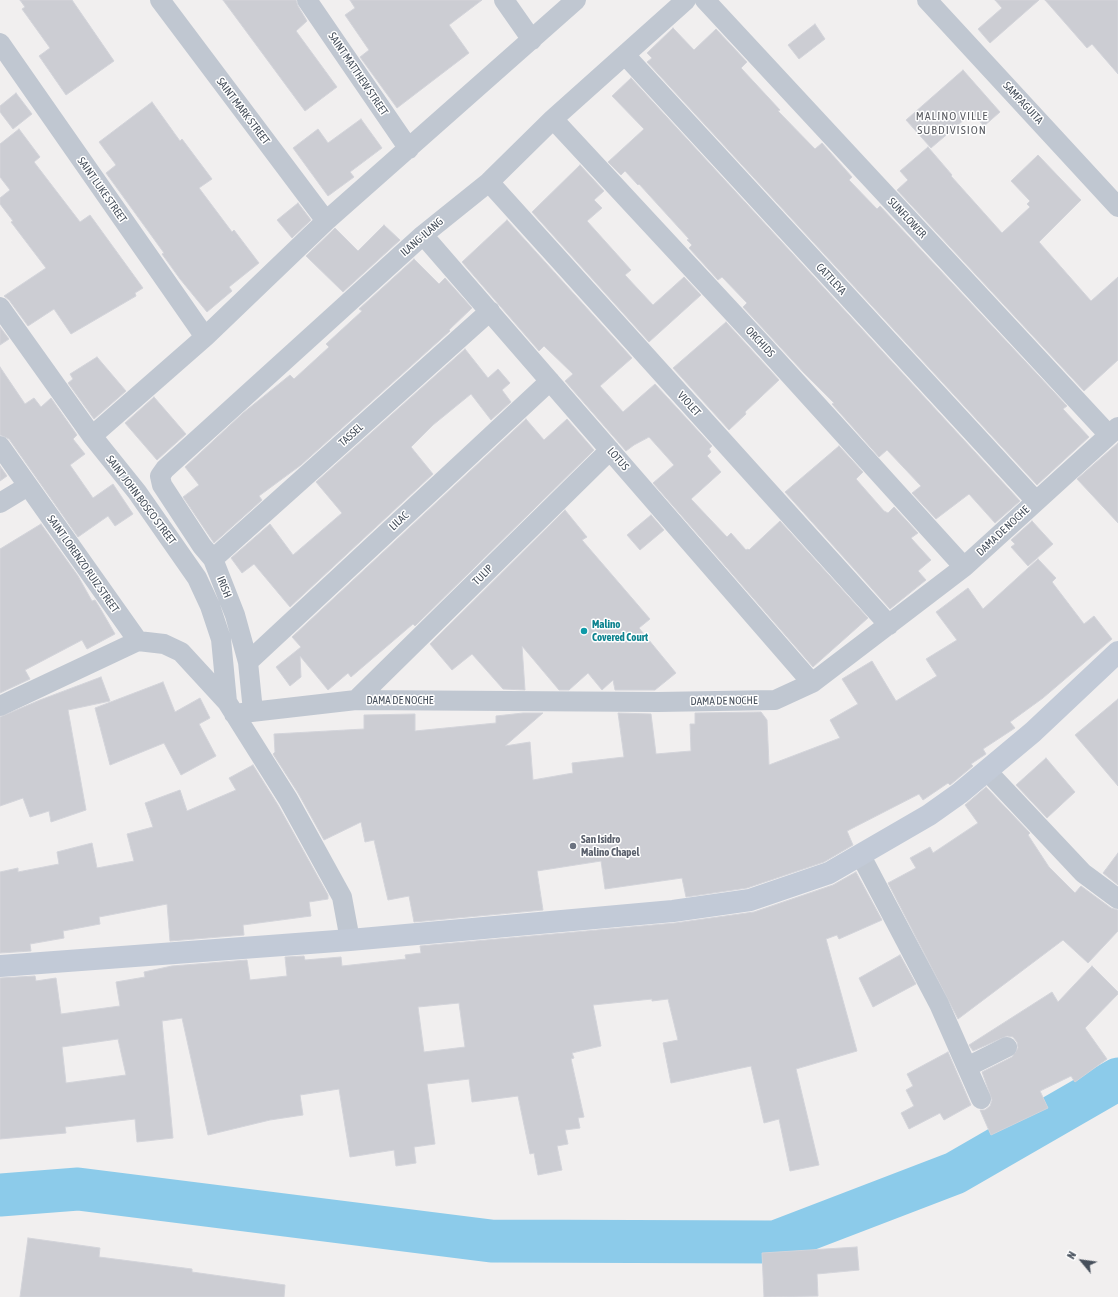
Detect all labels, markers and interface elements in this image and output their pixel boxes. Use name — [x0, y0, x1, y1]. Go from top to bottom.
street label: SAINT MATTHEW STREET — [325, 30, 391, 118]
street label: SAINT MARK STREET — [214, 75, 272, 147]
street label: SAMPAGUITA — [1000, 79, 1046, 127]
district label: MALINO VILLE SUBDIVISION — [916, 109, 988, 137]
street label: SAINT LUKE STREET — [74, 155, 130, 225]
street label: SUNFLOWER — [885, 195, 929, 241]
street label: ILANG-ILANG — [398, 215, 446, 259]
street label: CATTLEYA — [813, 261, 849, 297]
street label: ORCHIDS — [743, 324, 777, 360]
street label: VIOLET — [675, 389, 703, 419]
street label: TASSEL — [336, 421, 366, 449]
street label: LOTUS — [604, 445, 632, 473]
street label: SAINT JOHN BOSCO STREET — [103, 453, 179, 547]
street label: DAMA DE NOCHE — [974, 503, 1032, 559]
street label: LILAC — [387, 509, 411, 533]
street label: SAINT LORENZO RUIZ STREET — [44, 513, 122, 615]
street label: TULIP — [470, 562, 496, 588]
street label: IRISH — [214, 574, 234, 600]
place label: Malino Covered Court — [592, 618, 648, 644]
marker: Malino Covered Court — [579, 626, 589, 636]
street label: DAMA DE NOCHE — [366, 694, 434, 708]
street label: DAMA DE NOCHE — [690, 694, 758, 708]
place label: San Isidro Malino Chapel — [581, 833, 639, 859]
marker: San Isidro Malino Chapel — [568, 841, 578, 851]
north arrow — [1062, 1241, 1102, 1281]
text: N — [1065, 1249, 1078, 1261]

